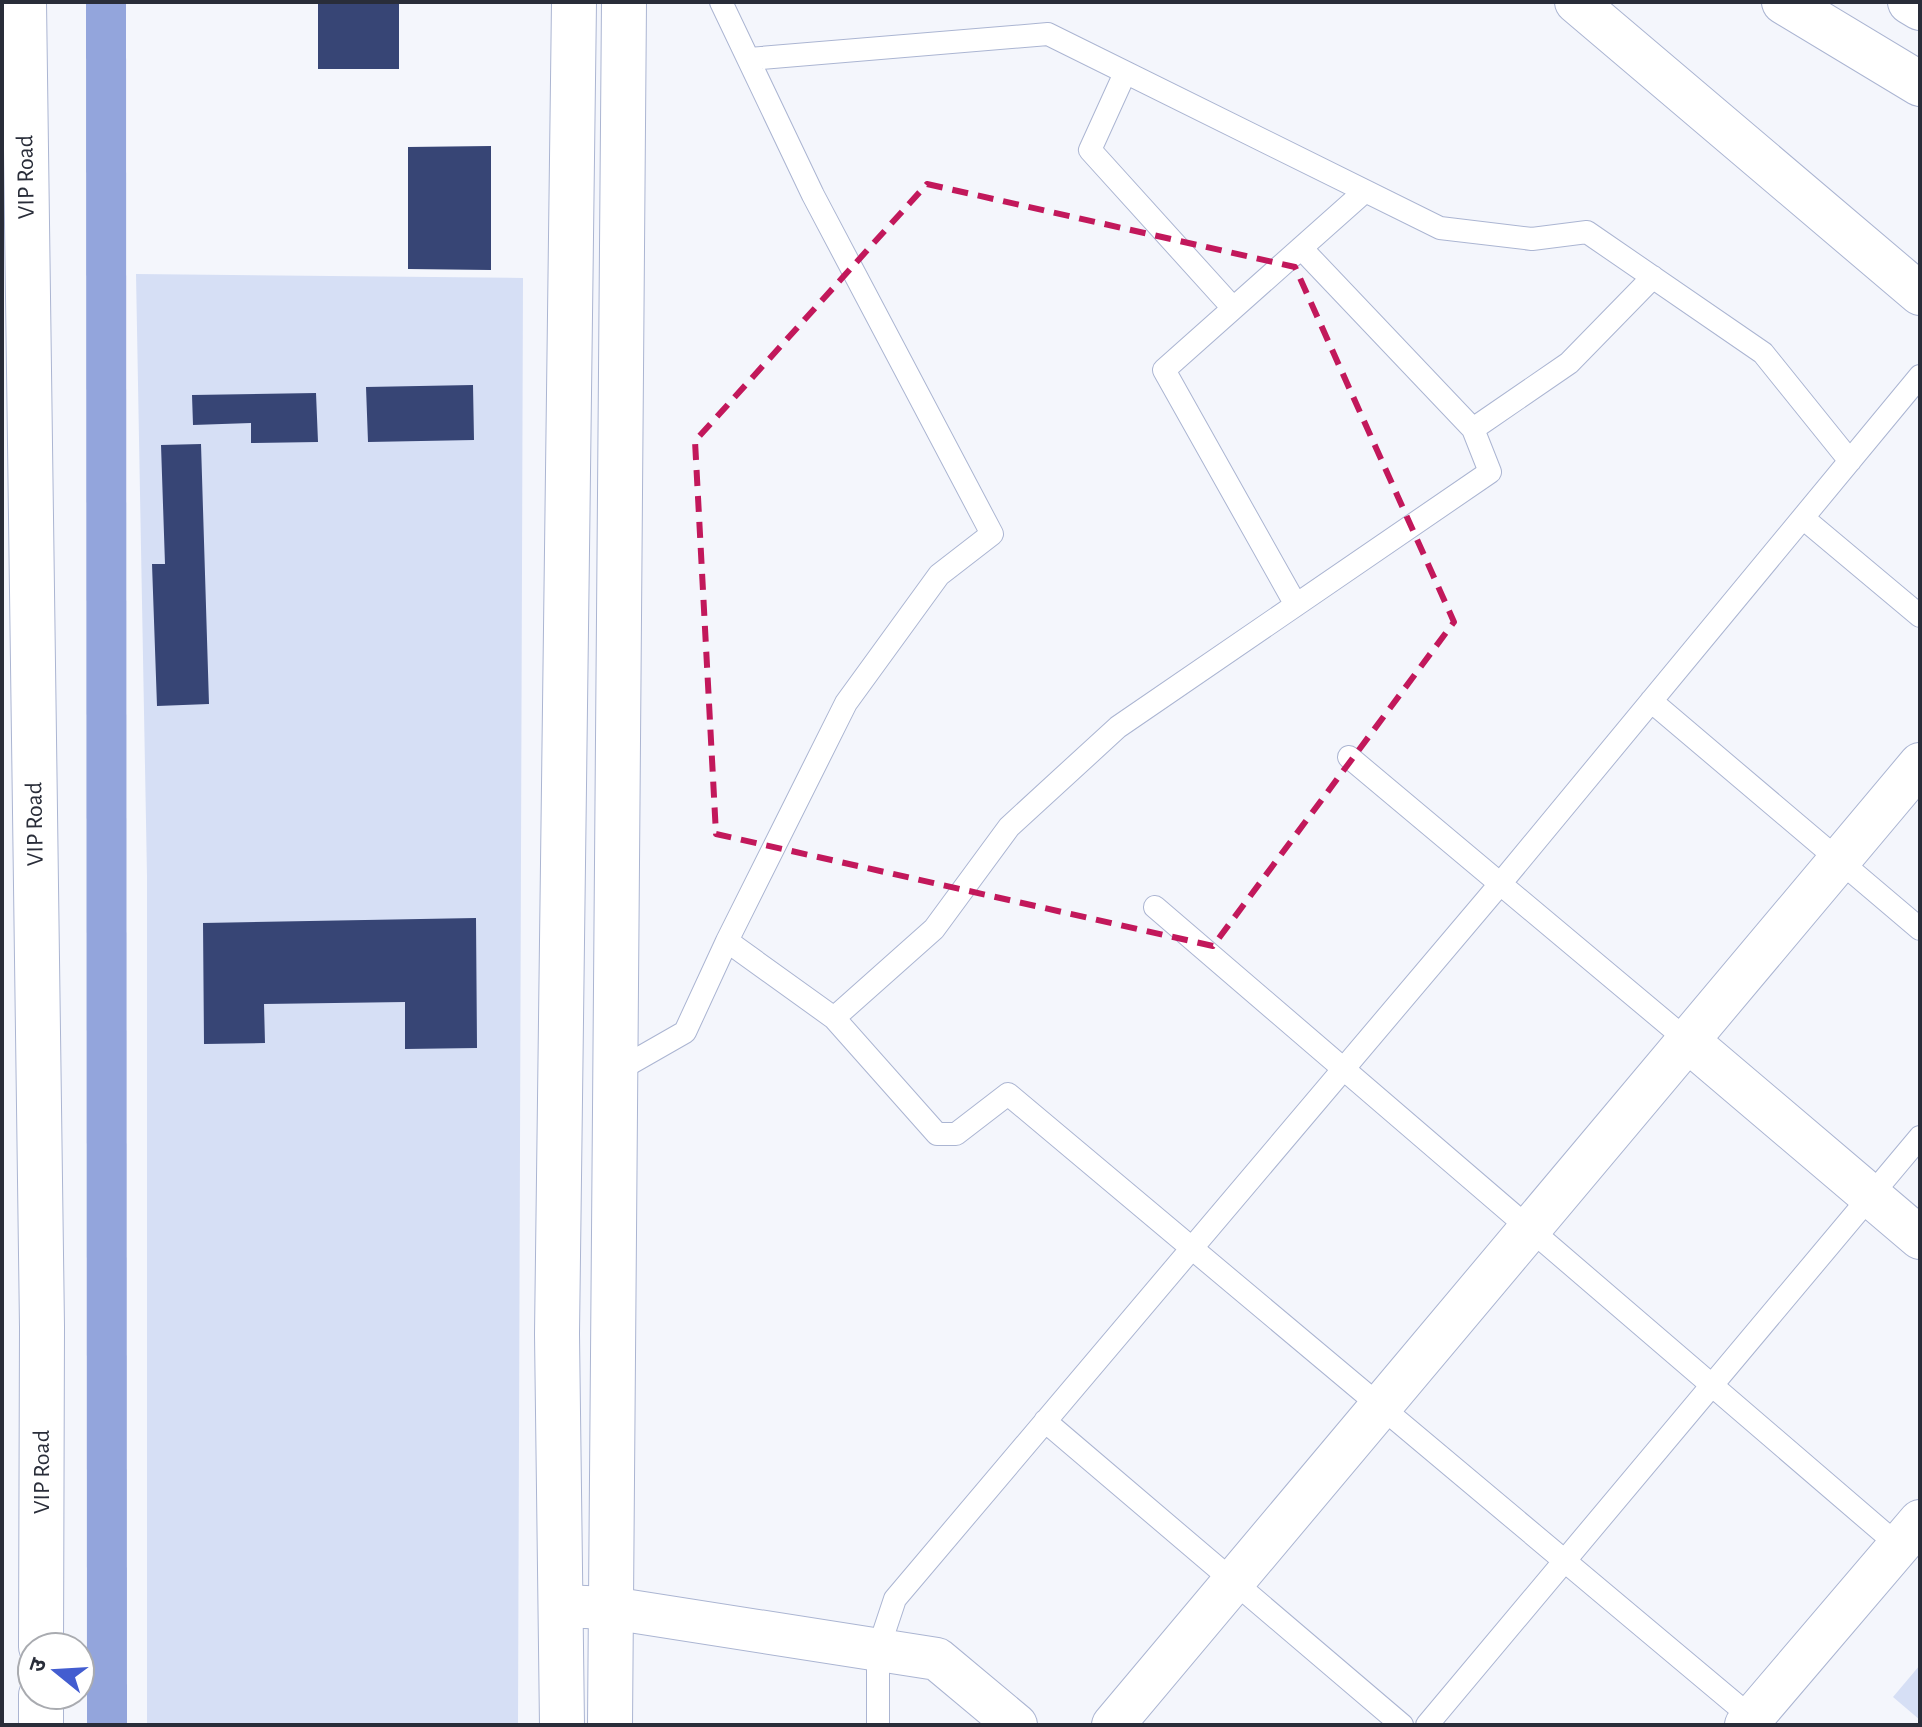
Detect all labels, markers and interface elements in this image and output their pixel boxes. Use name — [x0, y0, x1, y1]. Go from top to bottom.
street label: VIP Road — [13, 135, 39, 219]
street label: VIP Road — [22, 782, 48, 866]
street label: VIP Road — [30, 1430, 54, 1514]
north arrow — [16, 1631, 96, 1711]
text: उ — [25, 1655, 51, 1675]

